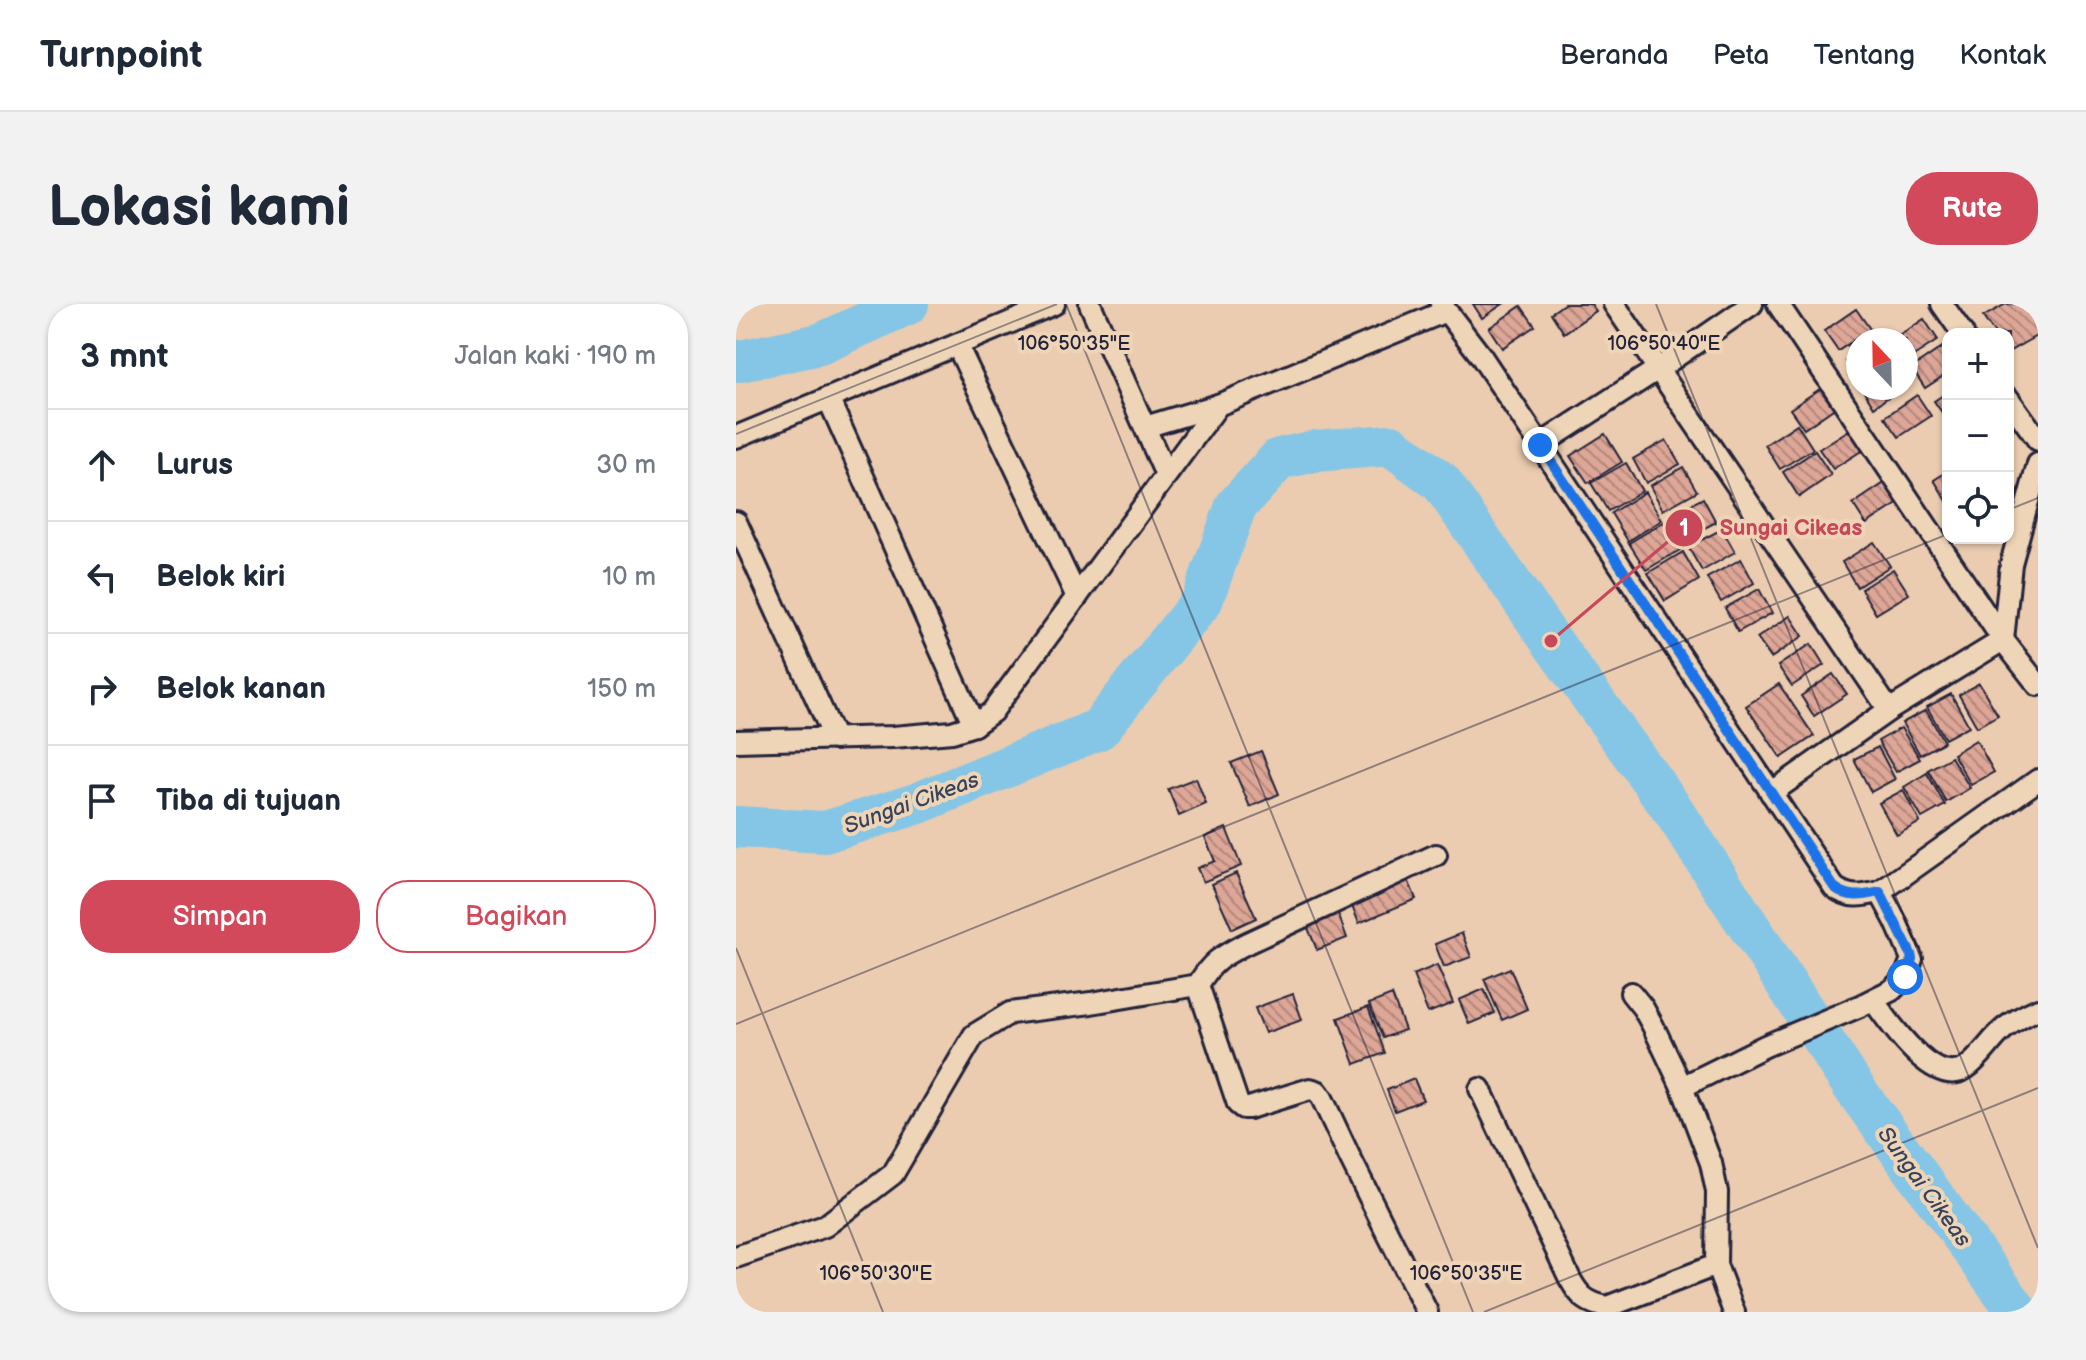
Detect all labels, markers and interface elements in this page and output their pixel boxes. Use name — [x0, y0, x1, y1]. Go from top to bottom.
text: Turnpoint — [40, 33, 202, 78]
text: Beranda — [1560, 39, 1669, 72]
text: Peta — [1713, 39, 1769, 72]
text: Tentang — [1813, 39, 1915, 72]
text: Kontak — [1959, 39, 2046, 72]
button: Rute — [1906, 172, 2038, 245]
text: Lokasi kami — [48, 175, 350, 242]
north arrow — [1846, 328, 1918, 400]
map controls — [1942, 328, 2014, 544]
button: + — [1942, 328, 2014, 400]
text: 106°50'35"E — [1018, 332, 1130, 356]
text: 106°50'40"E — [1608, 332, 1720, 356]
text: 3 mnt — [80, 336, 168, 377]
text: Jalan kaki · 190 m — [455, 341, 656, 372]
button: − — [1942, 400, 2014, 472]
route end — [1522, 427, 1558, 463]
icon: ahead — [80, 443, 124, 487]
text: Lurus — [156, 447, 233, 483]
text: 30 m — [596, 450, 656, 481]
button: locate — [1942, 472, 2014, 544]
callout: Sungai Cikeas — [1664, 505, 1878, 551]
text: 1 — [1679, 514, 1689, 543]
text: Sungai Cikeas — [1720, 515, 1862, 542]
icon: left — [80, 555, 124, 599]
text: Belok kiri — [156, 559, 285, 595]
text: 10 m — [602, 562, 656, 593]
icon: right — [80, 667, 124, 711]
text: Belok kanan — [156, 671, 326, 707]
text: 150 m — [587, 674, 656, 705]
water label: Sungai Cikeas — [840, 766, 983, 840]
icon: arrive — [80, 779, 124, 823]
text: Tiba di tujuan — [156, 783, 341, 819]
button: Simpan — [80, 880, 360, 953]
button: Bagikan — [376, 880, 656, 953]
route start — [1887, 959, 1923, 995]
water label: Sungai Cikeas — [1871, 1122, 1976, 1252]
text: 106°50'30"E — [820, 1262, 932, 1286]
text: 106°50'35"E — [1410, 1262, 1522, 1286]

